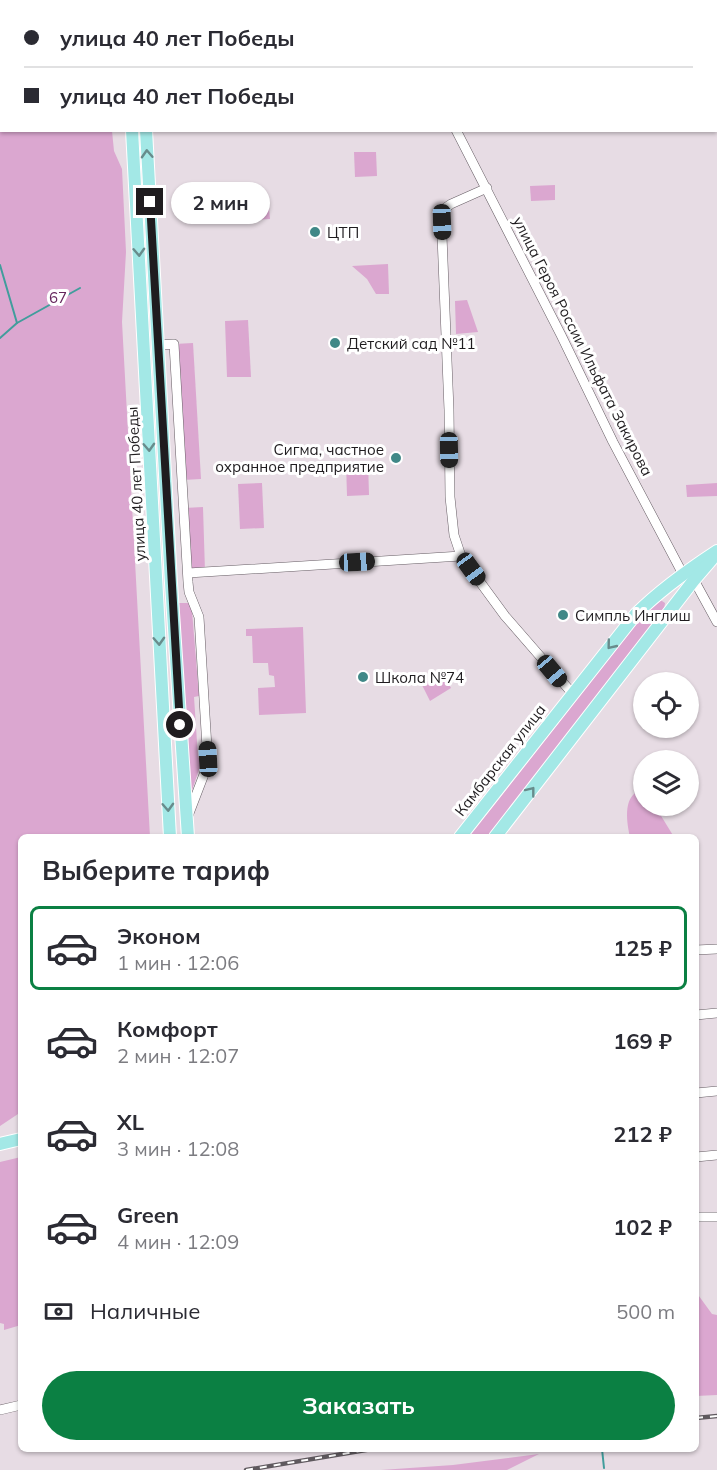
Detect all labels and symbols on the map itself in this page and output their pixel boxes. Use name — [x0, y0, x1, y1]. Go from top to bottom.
one-way arrow — [141, 149, 154, 158]
callout: 2 мин — [171, 181, 270, 223]
route end — [136, 188, 163, 215]
car — [432, 204, 452, 240]
street label: улица Героя России Ильфата Закирова — [509, 213, 657, 479]
place label: ЦТП — [327, 223, 359, 242]
marker: ЦТП — [308, 225, 322, 239]
one-way arrow — [132, 247, 145, 256]
park label: 67 — [49, 288, 67, 307]
place label: Детский сад №11 — [347, 334, 476, 353]
marker: Детский сад №11 — [328, 336, 342, 350]
street label: улица 40 лет Победы — [122, 406, 150, 562]
car — [440, 432, 458, 468]
place label: Сигма, частное охранное предприятие — [215, 440, 384, 476]
one-way arrow — [143, 442, 156, 451]
marker: Сигма, частное охранное предприятие — [389, 451, 403, 465]
car — [453, 549, 489, 589]
car — [339, 552, 375, 572]
place label: Симпль Инглиш — [575, 606, 691, 625]
marker: Симпль Инглиш — [556, 608, 570, 622]
one-way arrow — [152, 637, 165, 646]
one-way arrow — [607, 638, 618, 649]
car — [534, 651, 570, 691]
place label: Школа №74 — [375, 668, 464, 687]
marker: Школа №74 — [356, 670, 370, 684]
street label: Камбарская улица — [450, 700, 550, 820]
route start — [166, 711, 193, 738]
car — [198, 741, 218, 777]
one-way arrow — [523, 786, 534, 797]
one-way arrow — [162, 803, 175, 812]

